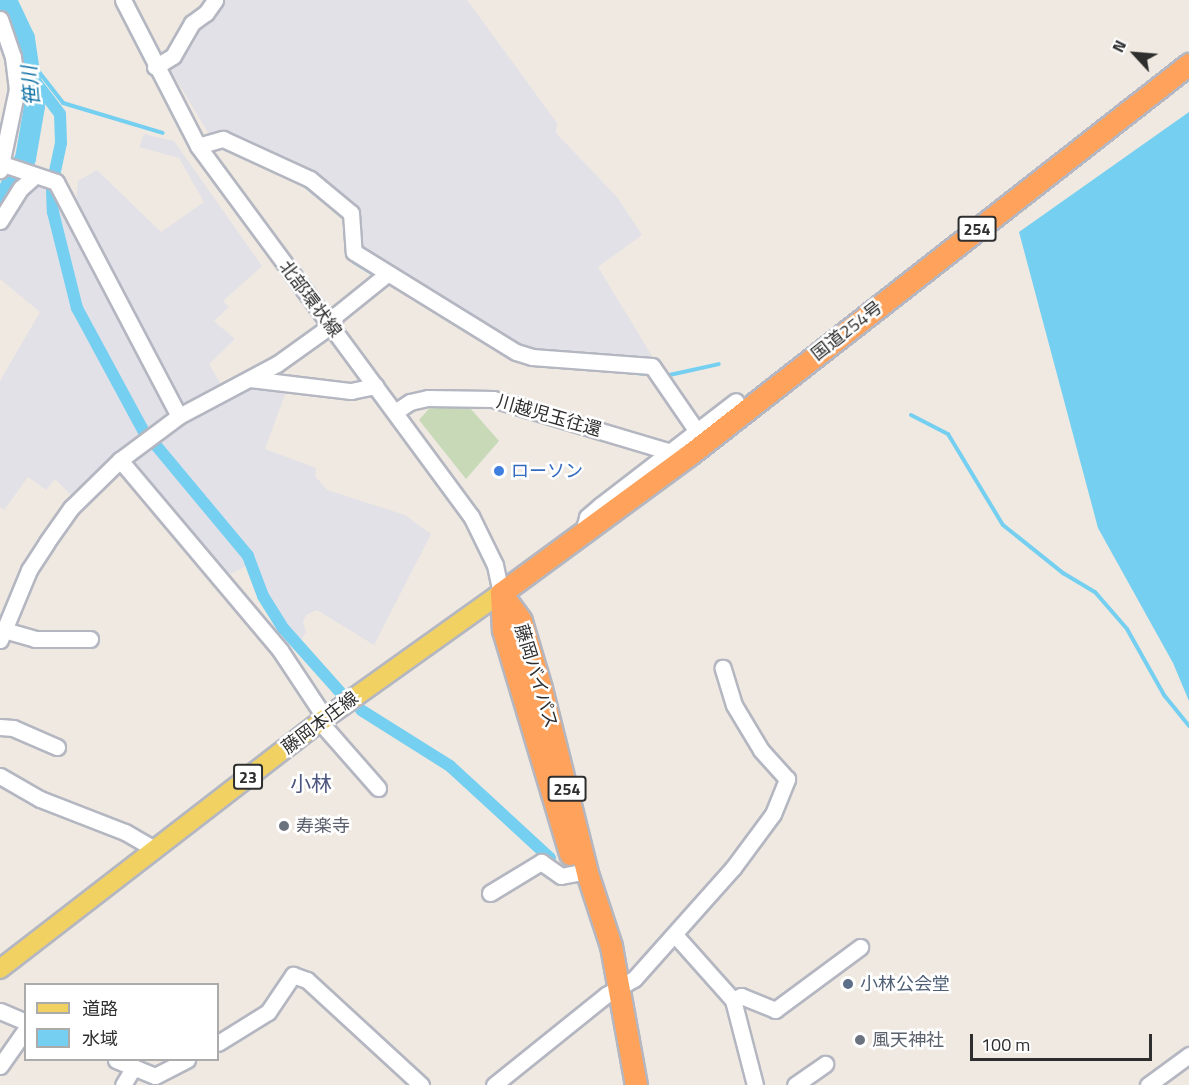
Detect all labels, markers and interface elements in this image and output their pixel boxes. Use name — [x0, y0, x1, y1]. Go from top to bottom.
north arrow — [1105, 24, 1165, 84]
text: N — [1106, 36, 1132, 56]
water label: 笹川 — [16, 65, 44, 107]
road number: 254 — [958, 216, 996, 242]
street label: 北部環状線 — [274, 257, 346, 341]
street label: 国道254号 — [807, 297, 887, 365]
street label: 川越児玉往還 — [494, 391, 604, 441]
place label: ローソン — [511, 460, 583, 482]
marker: ローソン — [492, 464, 506, 478]
street label: 藤岡バイパス — [510, 621, 562, 731]
street label: 藤岡本庄線 — [278, 687, 362, 759]
road number: 23 — [233, 764, 263, 790]
district label: 小林 — [290, 770, 332, 796]
road number: 254 — [548, 776, 586, 802]
place label: 寿楽寺 — [296, 815, 350, 837]
marker: 寿楽寺 — [277, 819, 291, 833]
place label: 小林公会堂 — [860, 973, 950, 995]
marker: 小林公会堂 — [841, 977, 855, 991]
legend — [24, 983, 219, 1061]
text: 道路 — [82, 995, 118, 1022]
scale bar — [973, 1022, 1154, 1060]
text: 水域 — [82, 1025, 118, 1052]
place label: 風天神社 — [872, 1029, 944, 1051]
text: 100 m — [981, 1031, 1030, 1058]
marker: 風天神社 — [853, 1033, 867, 1047]

